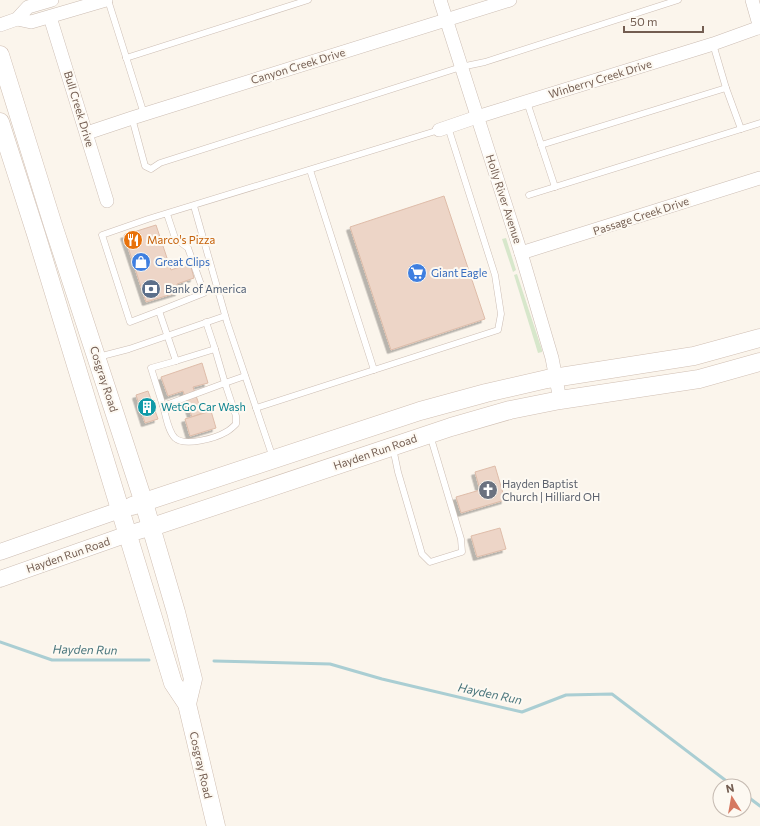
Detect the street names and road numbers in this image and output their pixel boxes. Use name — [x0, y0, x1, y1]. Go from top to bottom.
street label: Canyon Creek Drive — [249, 45, 347, 86]
street label: Winberry Creek Drive — [547, 57, 653, 100]
street label: Bull Creek Drive — [62, 69, 97, 149]
street label: Holly River Avenue — [484, 153, 525, 245]
street label: Passage Creek Drive — [591, 194, 691, 237]
street label: Cosgray Road — [88, 344, 121, 413]
street label: Hayden Run Road — [331, 431, 418, 472]
street label: Hayden Run Road — [24, 534, 111, 575]
street label: Cosgray Road — [187, 730, 216, 800]

